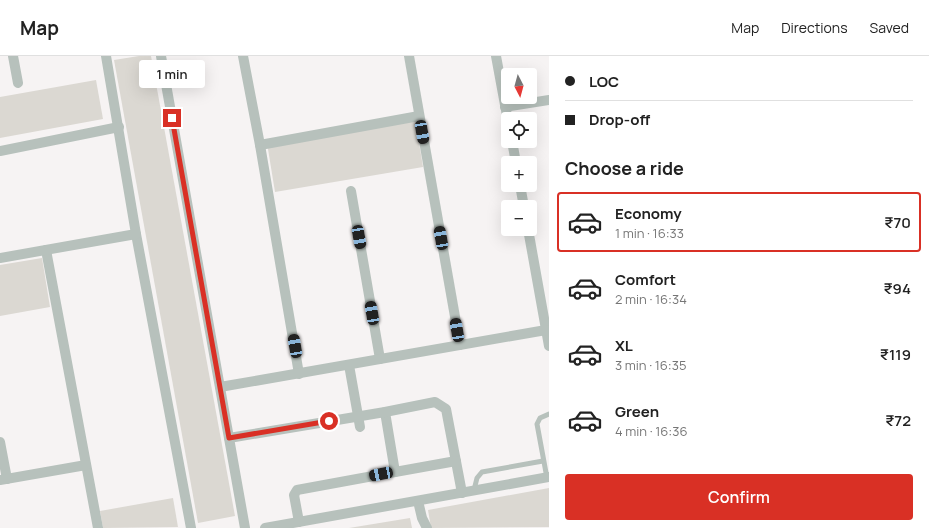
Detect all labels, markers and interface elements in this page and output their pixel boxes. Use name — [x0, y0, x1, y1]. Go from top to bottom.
text: Map — [20, 15, 59, 41]
text: Map — [731, 18, 759, 37]
text: Directions — [781, 18, 848, 37]
text: Saved — [870, 18, 909, 37]
callout: 1 min — [139, 60, 205, 88]
text: 1 min — [157, 65, 188, 83]
north arrow — [501, 68, 537, 104]
map controls — [501, 68, 537, 236]
text: LOC — [589, 71, 619, 92]
route end — [163, 109, 181, 127]
text: Drop-off — [589, 109, 650, 130]
button: locate — [501, 112, 537, 148]
car — [414, 119, 430, 145]
button: + — [501, 156, 537, 192]
text: Choose a ride — [565, 156, 684, 180]
button: − — [501, 200, 537, 236]
text: Economy — [615, 203, 682, 224]
icon: car — [567, 204, 603, 240]
text: ₹70 — [884, 212, 911, 233]
car — [351, 224, 367, 250]
text: 1 min · 16:33 — [615, 224, 684, 242]
car — [433, 225, 449, 251]
text: Comfort — [615, 269, 676, 290]
icon: car — [567, 270, 603, 306]
text: ₹94 — [883, 278, 911, 299]
text: 2 min · 16:34 — [615, 290, 687, 308]
car — [364, 300, 380, 326]
car — [449, 317, 465, 343]
car — [287, 333, 303, 359]
text: XL — [615, 335, 633, 356]
icon: car — [567, 336, 603, 372]
text: ₹119 — [880, 344, 911, 365]
text: 3 min · 16:35 — [615, 356, 686, 374]
text: Green — [615, 401, 659, 422]
icon: car — [567, 402, 603, 438]
text: ₹72 — [885, 410, 911, 431]
route start — [320, 412, 338, 430]
text: 4 min · 16:36 — [615, 422, 687, 440]
car — [368, 466, 394, 482]
button: Confirm — [565, 474, 913, 520]

